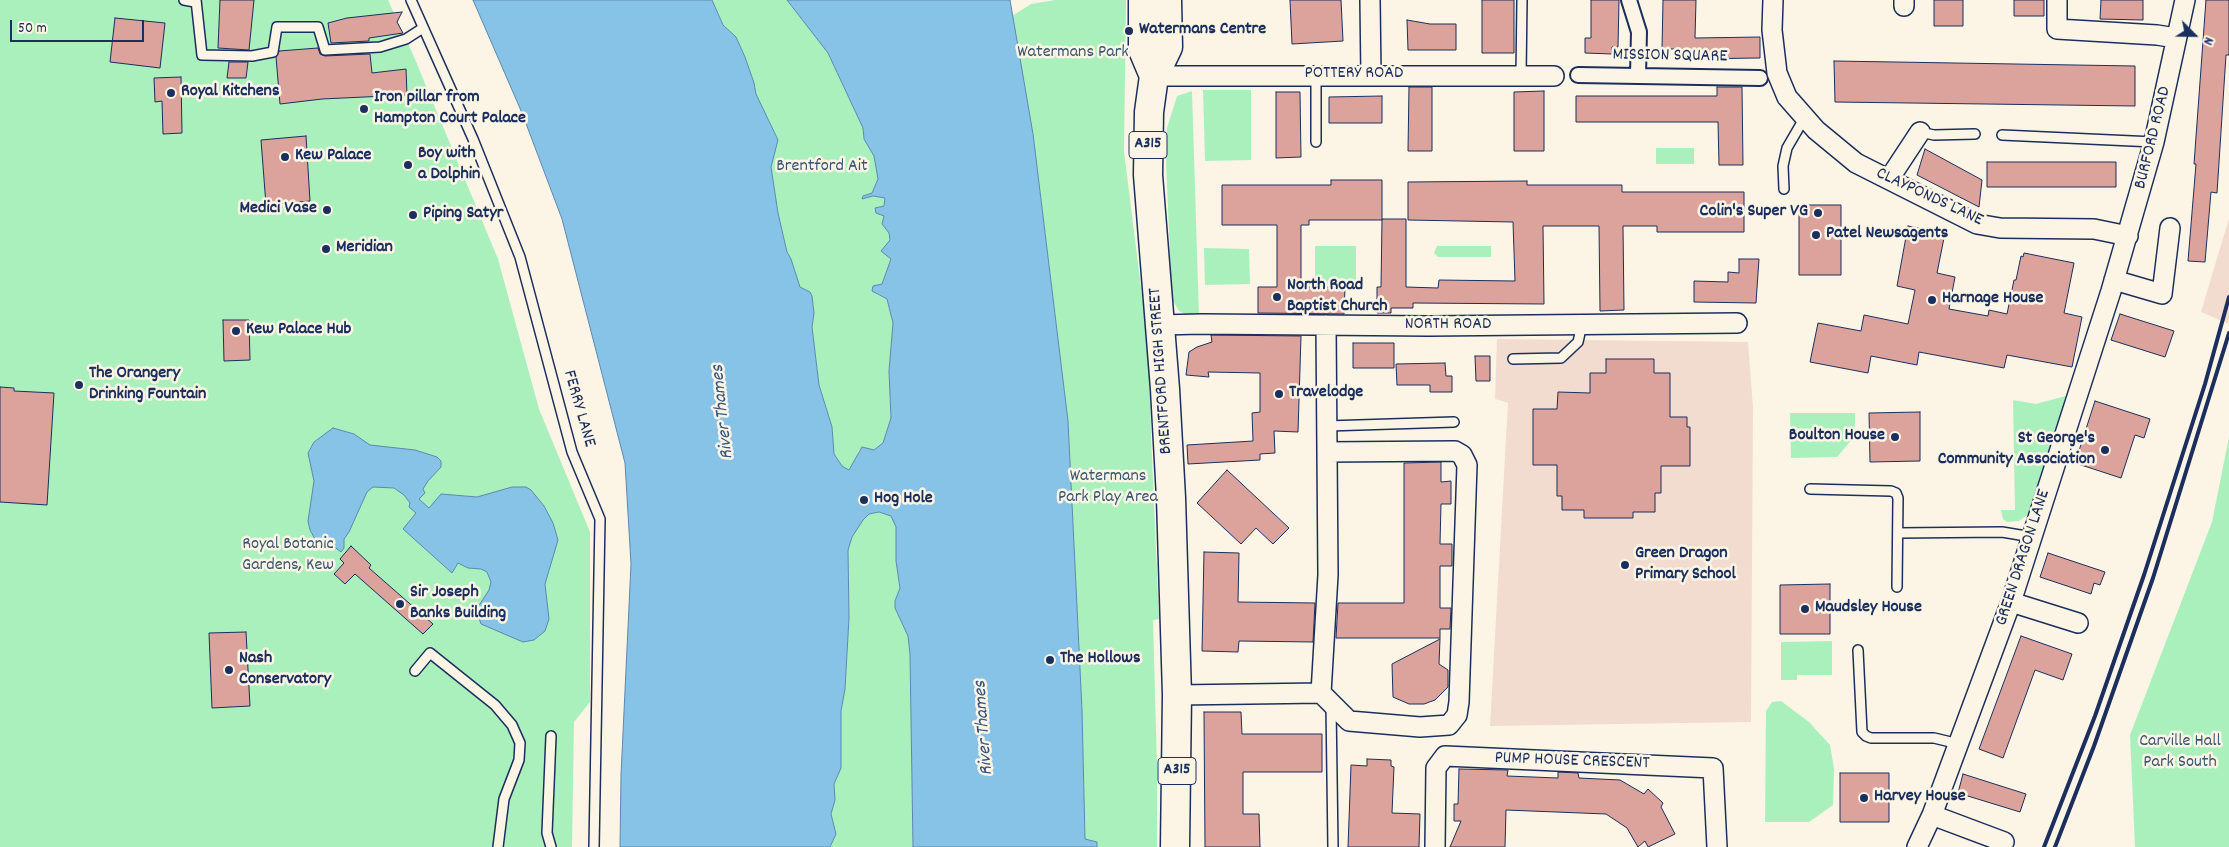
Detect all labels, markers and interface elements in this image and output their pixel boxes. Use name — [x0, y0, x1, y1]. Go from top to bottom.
scale bar — [12, 10, 146, 42]
north arrow — [2169, 10, 2219, 60]
text: 50 m — [18, 18, 47, 40]
place label: Watermans Centre — [1139, 20, 1266, 42]
marker: Watermans Centre — [1123, 25, 1135, 37]
text: N — [2197, 34, 2218, 48]
park label: Watermans Park — [1017, 43, 1129, 65]
street label: MISSION SQUARE — [1612, 45, 1728, 69]
street label: POTTERY ROAD — [1305, 64, 1403, 86]
place label: Royal Kitchens — [181, 82, 279, 104]
street label: BURFORD ROAD — [2131, 85, 2177, 191]
marker: Royal Kitchens — [165, 87, 177, 99]
place label: Iron pillar from Hampton Court Palace — [374, 88, 526, 130]
marker: Iron pillar from Hampton Court Palace — [358, 103, 370, 115]
road number: A315 — [1129, 132, 1167, 158]
place label: Boy with a Dolphin — [418, 144, 480, 186]
place label: Kew Palace — [295, 146, 371, 168]
marker: Kew Palace — [279, 151, 291, 163]
park label: Brentford Ait — [776, 157, 868, 179]
marker: Boy with a Dolphin — [402, 159, 414, 171]
street label: CLAYPONDS LANE — [1872, 164, 1986, 232]
place label: Medici Vase — [240, 199, 317, 221]
place label: Colin's Super VG — [1699, 202, 1808, 224]
marker: Medici Vase — [321, 204, 333, 216]
place label: Piping Satyr — [423, 204, 503, 226]
marker: Colin's Super VG — [1812, 207, 1824, 219]
marker: Piping Satyr — [407, 209, 419, 221]
place label: Patel Newsagents — [1826, 224, 1948, 246]
marker: Patel Newsagents — [1810, 229, 1822, 241]
place label: Meridian — [336, 238, 393, 260]
marker: Meridian — [320, 243, 332, 255]
place label: North Road Baptist Church — [1287, 276, 1388, 318]
street label: BRENTFORD HIGH STREET — [1145, 287, 1179, 455]
place label: Harnage House — [1942, 289, 2044, 311]
marker: North Road Baptist Church — [1271, 291, 1283, 303]
marker: Harnage House — [1926, 294, 1938, 306]
street label: NORTH ROAD — [1405, 315, 1491, 337]
place label: Kew Palace Hub — [246, 320, 351, 342]
marker: Kew Palace Hub — [230, 325, 242, 337]
place label: The Orangery Drinking Fountain — [89, 364, 206, 406]
water label: River Thames — [708, 364, 740, 460]
street label: FERRY LANE — [557, 368, 599, 450]
marker: The Orangery Drinking Fountain — [73, 379, 85, 391]
place label: Travelodge — [1289, 383, 1363, 405]
marker: Travelodge — [1273, 388, 1285, 400]
place label: Boulton House — [1789, 426, 1885, 448]
place label: St George's Community Association — [1938, 429, 2095, 472]
marker: Boulton House — [1889, 431, 1901, 443]
marker: St George's Community Association — [2099, 444, 2111, 456]
park label: Watermans Park Play Area — [1058, 467, 1158, 509]
street label: GREEN DRAGON LANE — [1992, 487, 2056, 629]
place label: Hog Hole — [874, 489, 933, 511]
marker: Hog Hole — [858, 494, 870, 506]
park label: Royal Botanic Gardens, Kew — [242, 535, 334, 578]
place label: Green Dragon Primary School — [1635, 544, 1736, 586]
marker: Green Dragon Primary School — [1619, 559, 1631, 571]
place label: Sir Joseph Banks Building — [410, 583, 506, 626]
marker: Sir Joseph Banks Building — [394, 598, 406, 610]
place label: Maudsley House — [1815, 598, 1922, 620]
marker: Maudsley House — [1799, 603, 1811, 615]
place label: Nash Conservatory — [239, 649, 331, 692]
place label: The Hollows — [1060, 649, 1140, 671]
marker: The Hollows — [1044, 654, 1056, 666]
marker: Nash Conservatory — [223, 664, 235, 676]
water label: River Thames — [970, 680, 1000, 776]
park label: Carville Hall Park South — [2139, 732, 2221, 774]
street label: PUMP HOUSE CRESCENT — [1494, 749, 1650, 775]
road number: A315 — [1158, 758, 1196, 784]
place label: Harvey House — [1874, 787, 1966, 809]
marker: Harvey House — [1858, 792, 1870, 804]

